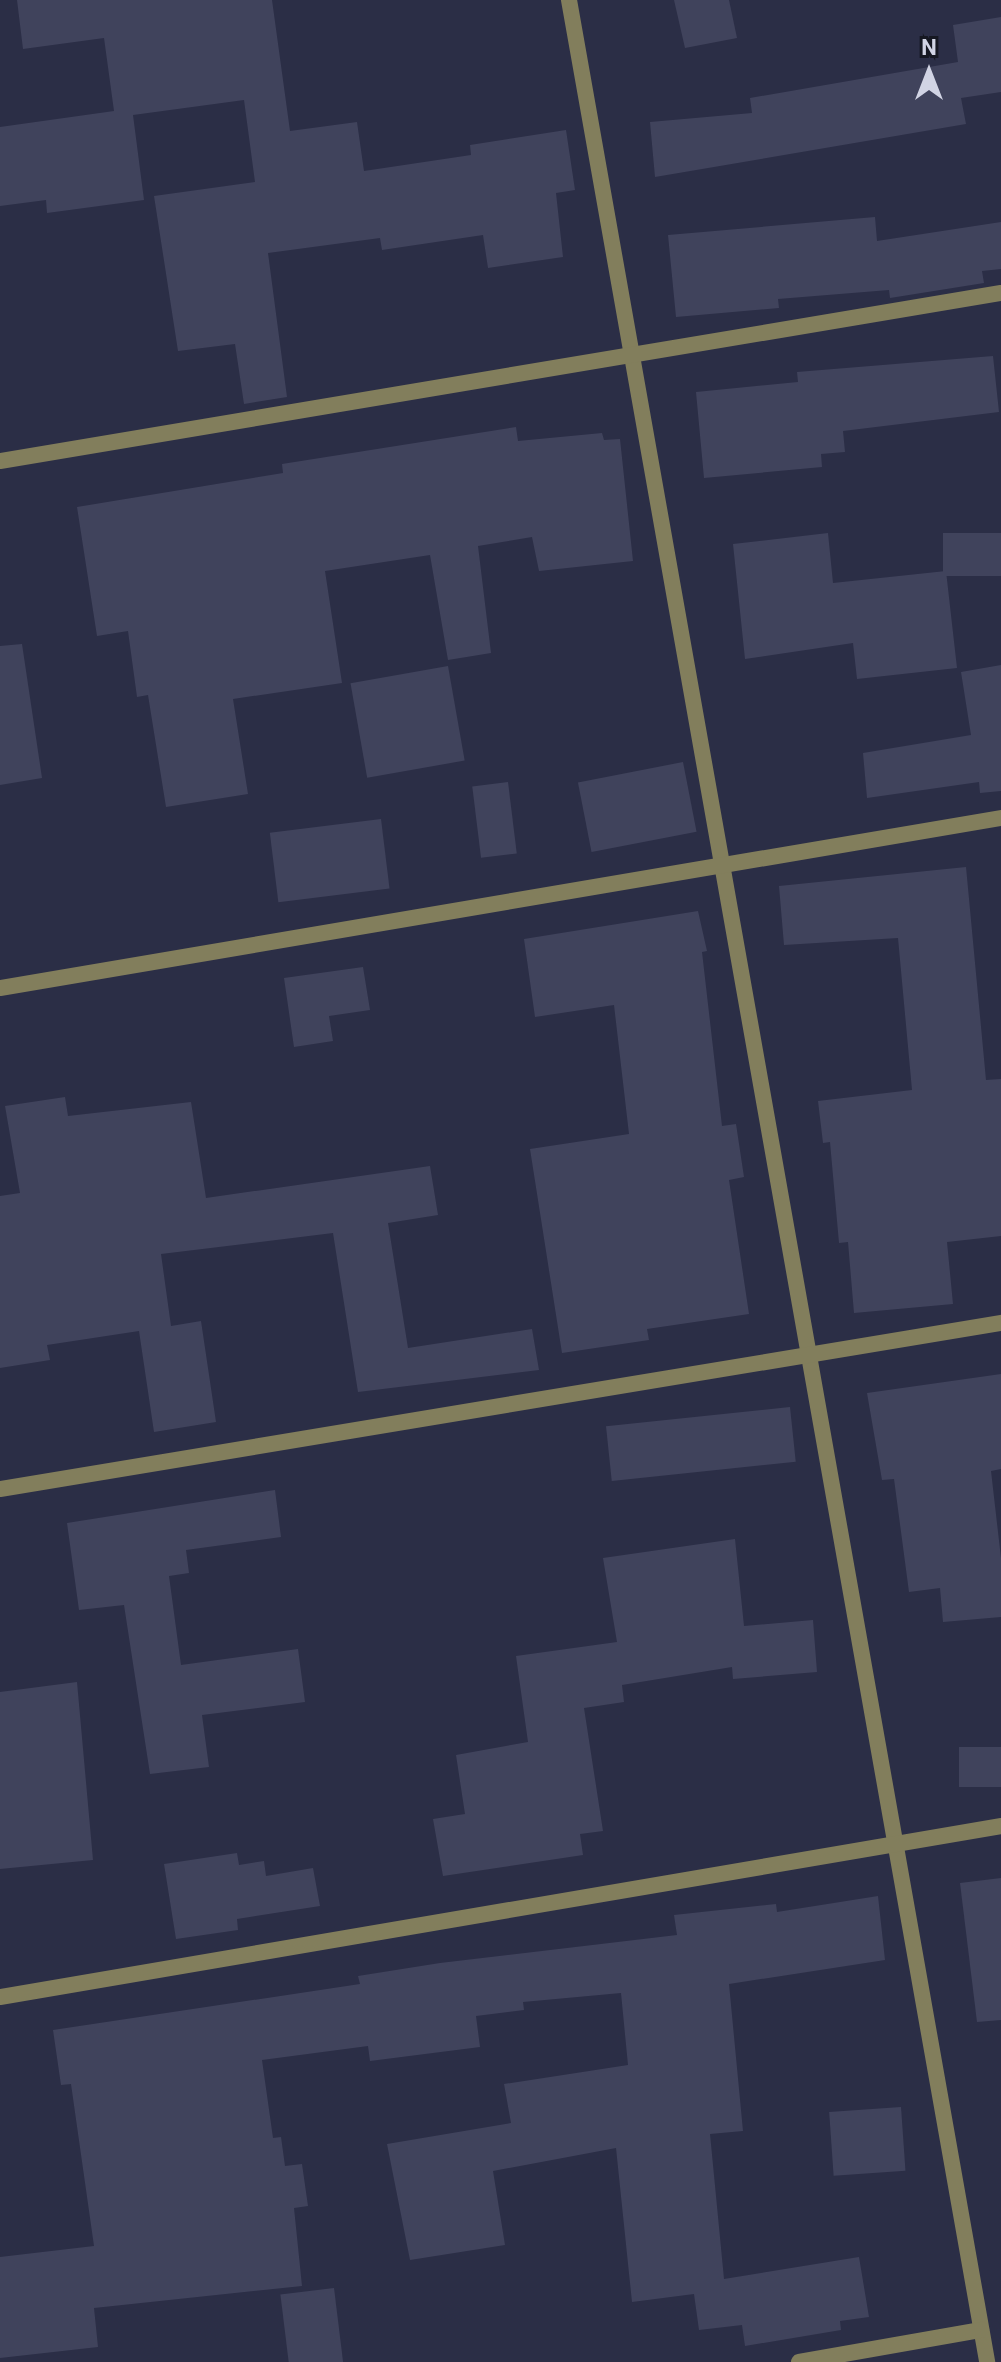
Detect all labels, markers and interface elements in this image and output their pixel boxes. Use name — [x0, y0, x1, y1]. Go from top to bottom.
north arrow — [889, 32, 969, 112]
text: N — [921, 35, 937, 60]

